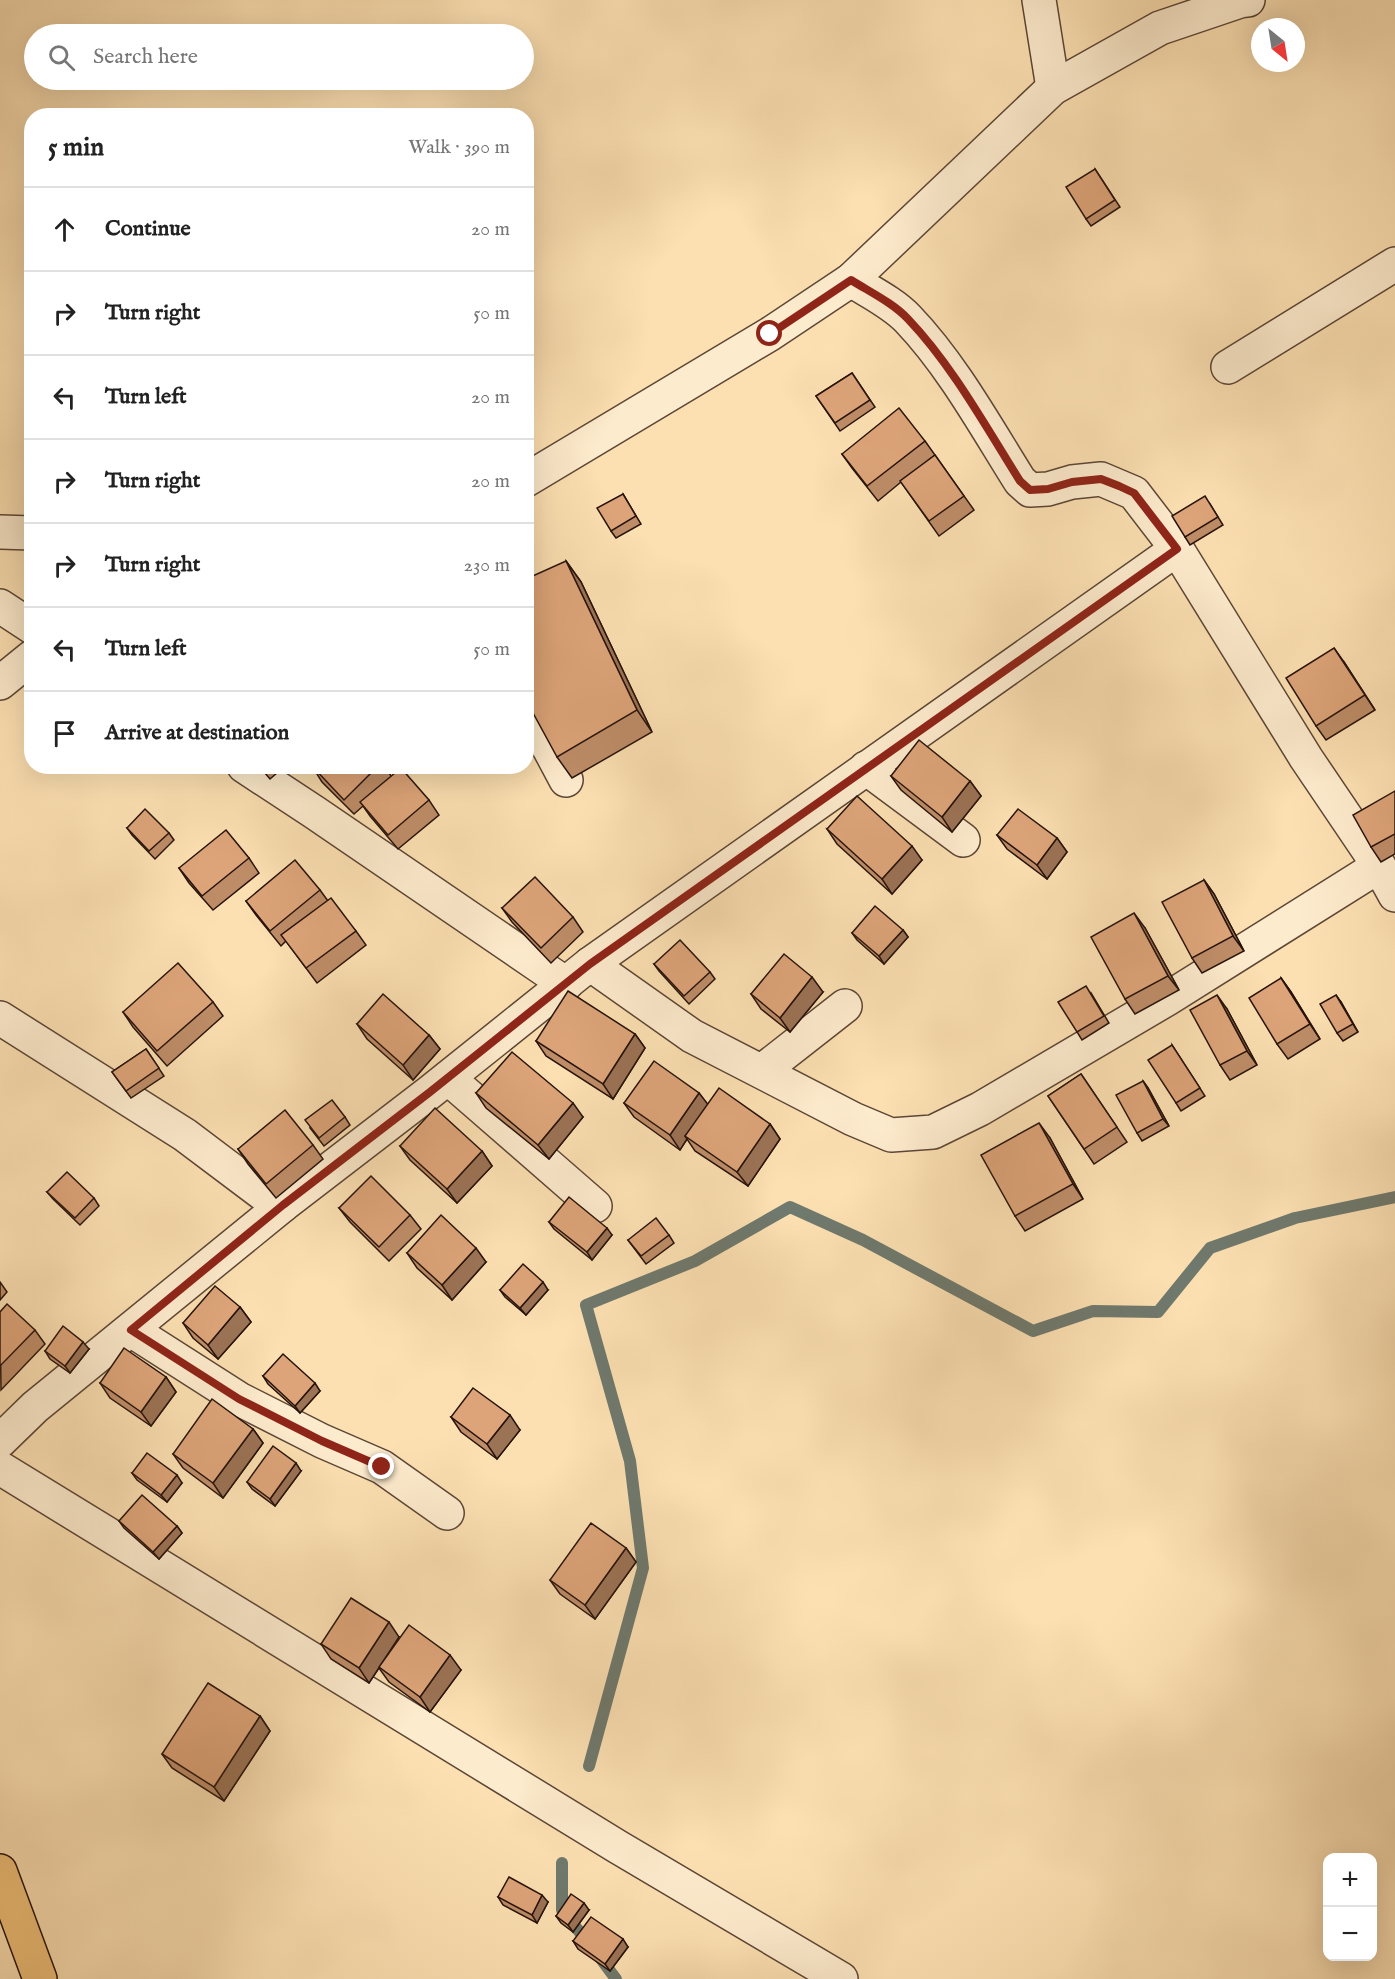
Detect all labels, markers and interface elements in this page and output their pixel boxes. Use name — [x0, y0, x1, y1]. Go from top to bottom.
north arrow — [1251, 18, 1305, 72]
search box — [24, 24, 534, 90]
icon: search — [45, 41, 78, 74]
text: Search here — [93, 43, 198, 71]
text: 5 min — [48, 131, 104, 164]
text: Walk · 390 m — [408, 135, 510, 160]
icon: ahead — [48, 213, 81, 246]
text: Continue — [105, 215, 191, 243]
text: 20 m — [471, 217, 510, 242]
icon: right — [48, 297, 81, 330]
text: Turn right — [105, 299, 200, 327]
text: 50 m — [473, 301, 510, 326]
route start — [756, 320, 782, 346]
icon: left — [48, 381, 81, 414]
text: Turn left — [105, 383, 187, 411]
text: 20 m — [471, 385, 510, 410]
icon: right — [48, 465, 81, 498]
text: Turn right — [105, 467, 200, 495]
text: 20 m — [471, 469, 510, 494]
icon: right — [48, 549, 81, 582]
text: Turn right — [105, 551, 200, 579]
text: 230 m — [464, 553, 510, 578]
icon: left — [48, 633, 81, 666]
text: Turn left — [105, 635, 187, 663]
text: 50 m — [473, 637, 510, 662]
icon: arrive — [48, 717, 81, 750]
text: Arrive at destination — [105, 719, 289, 747]
route end — [368, 1453, 394, 1479]
map controls — [1323, 1853, 1377, 1961]
button: + — [1323, 1853, 1377, 1907]
button: − — [1323, 1907, 1377, 1961]

